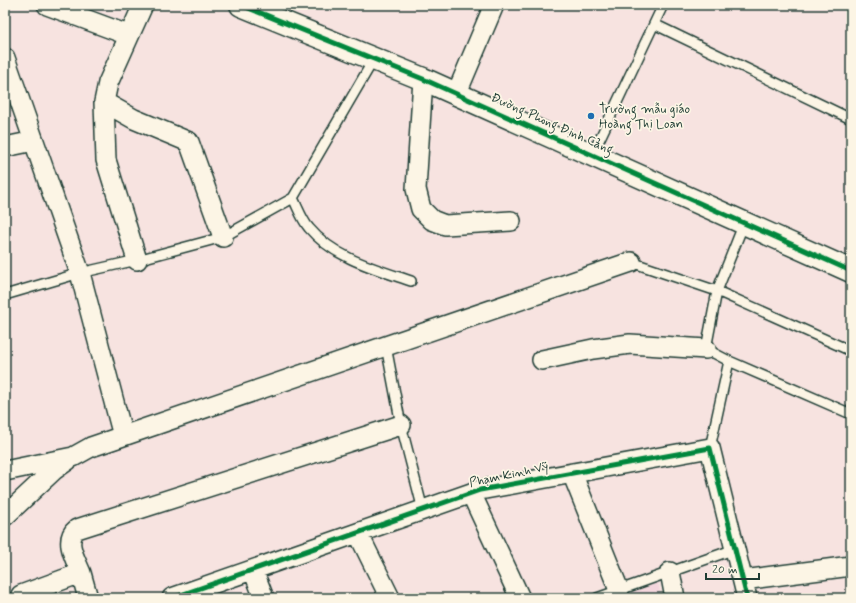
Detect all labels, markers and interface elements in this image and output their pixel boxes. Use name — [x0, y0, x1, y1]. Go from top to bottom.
street label: Đường Phong Định Cảng — [487, 89, 616, 160]
place label: Trường mẫu giáo Hoàng Thị Loan — [599, 101, 691, 135]
marker: Trường mẫu giáo Hoàng Thị Loan — [586, 111, 596, 121]
street label: Phạm Kinh Vỹ — [468, 458, 550, 492]
scale bar — [706, 555, 759, 581]
text: 20 m — [712, 562, 738, 578]

